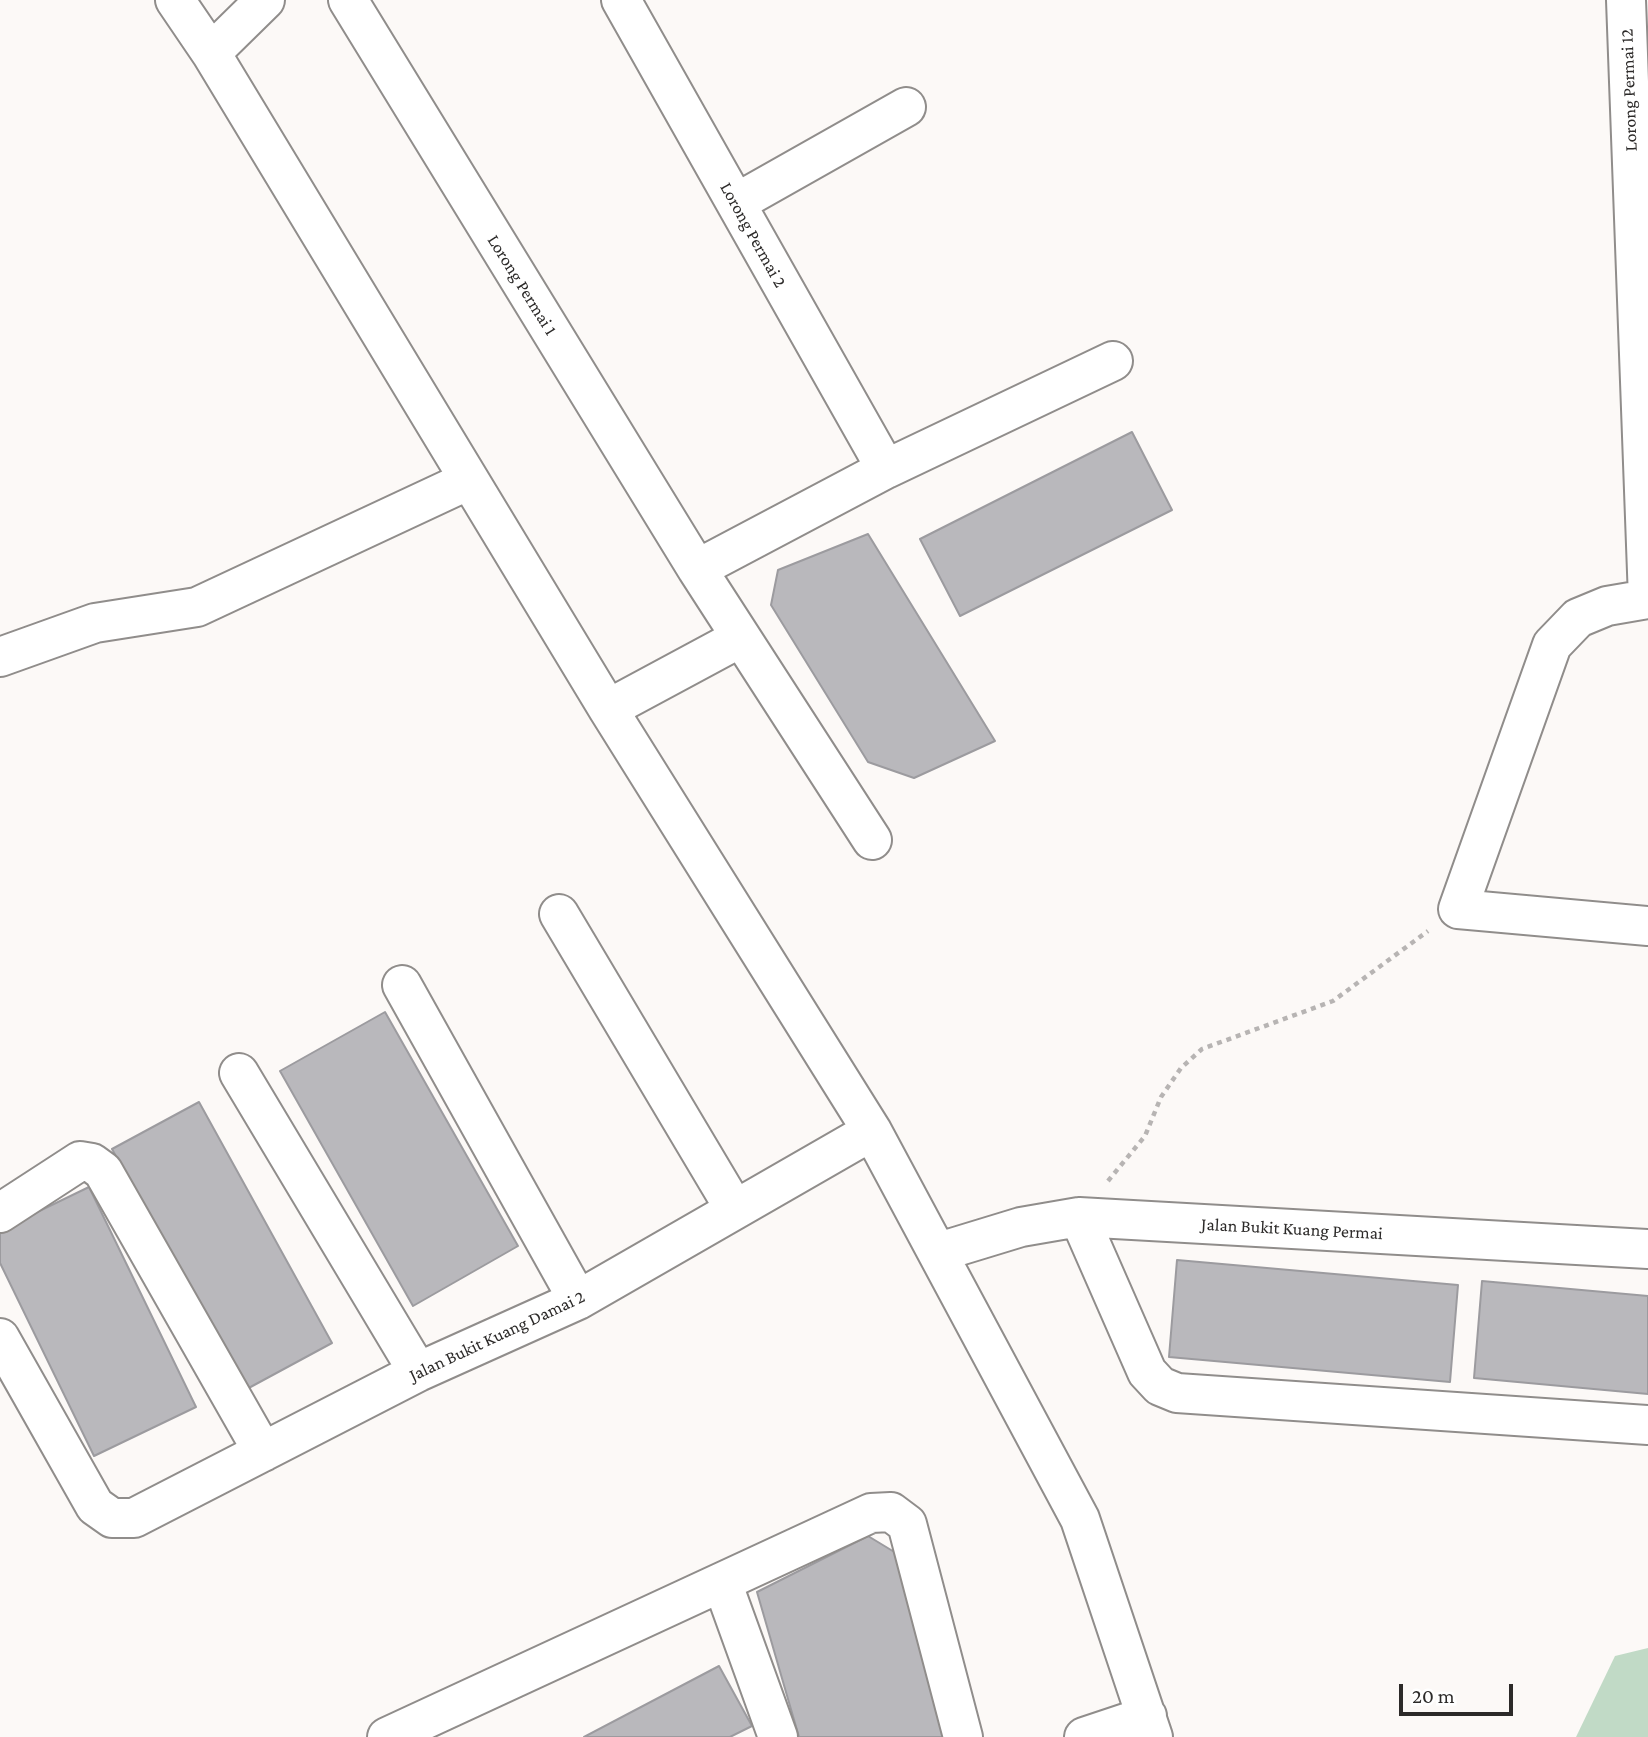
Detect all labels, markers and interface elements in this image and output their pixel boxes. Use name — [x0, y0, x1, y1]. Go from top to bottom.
street label: Lorong Permai 12 — [1616, 28, 1642, 152]
street label: Lorong Permai 2 — [715, 179, 791, 291]
street label: Lorong Permai 1 — [483, 231, 561, 339]
street label: Jalan Bukit Kuang Permai — [1201, 1213, 1383, 1245]
street label: Jalan Bukit Kuang Damai 2 — [406, 1286, 588, 1386]
scale bar — [1403, 1670, 1517, 1714]
text: 20 m — [1412, 1684, 1455, 1708]

